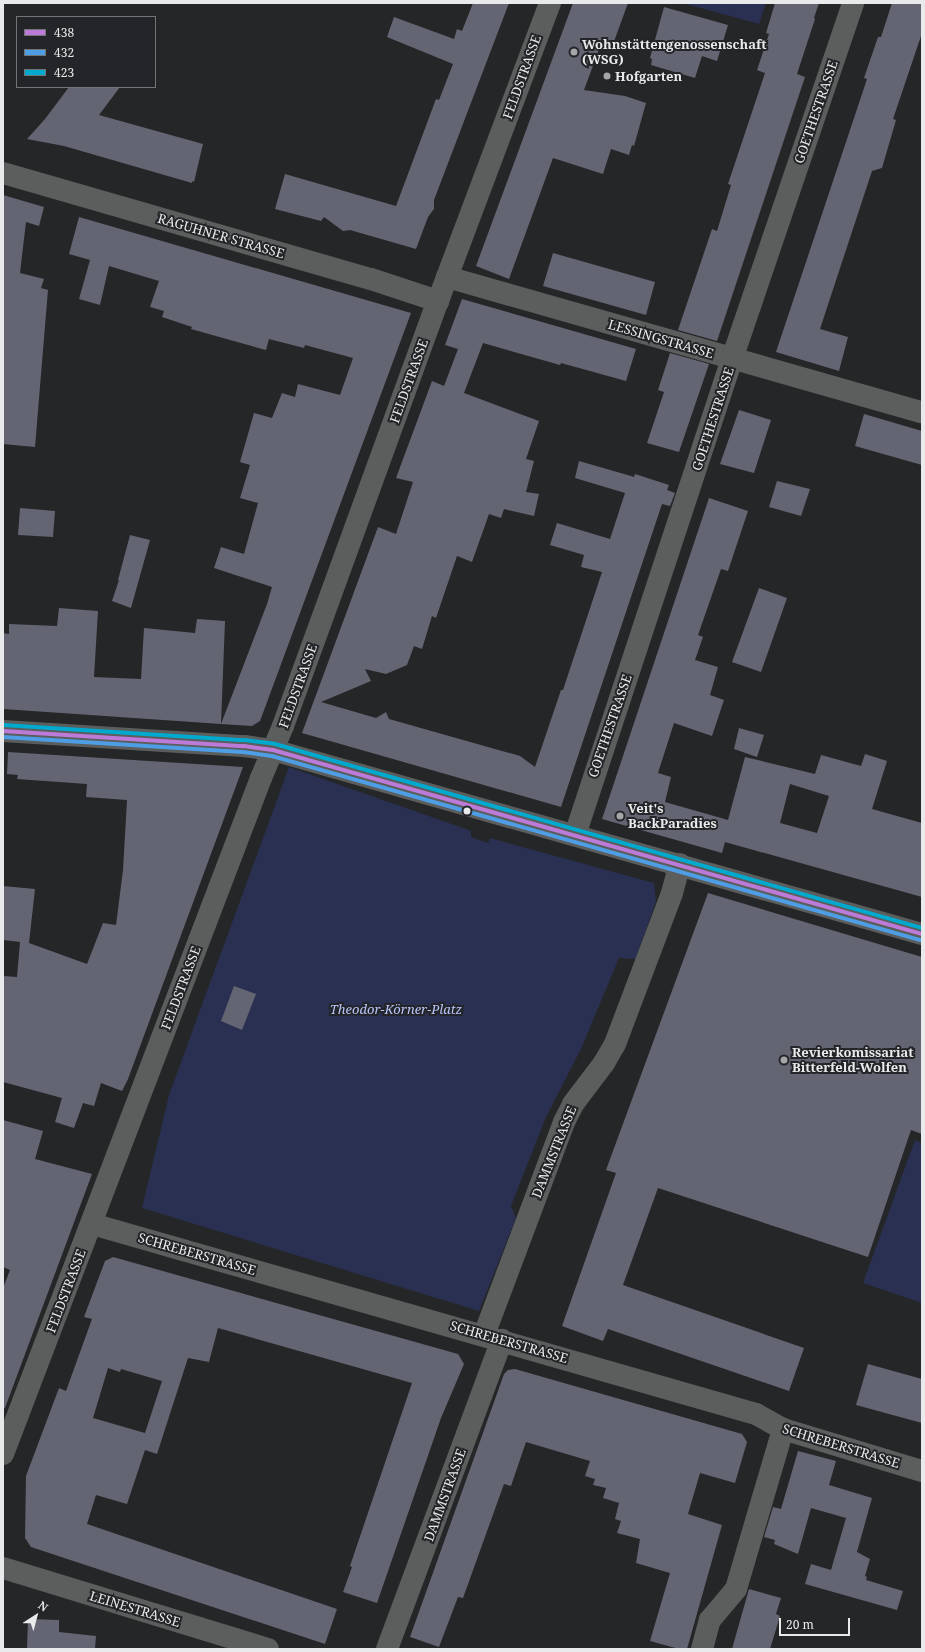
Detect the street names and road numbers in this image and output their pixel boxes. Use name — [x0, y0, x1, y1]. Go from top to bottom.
street label: FELDSTRASSE — [500, 33, 544, 121]
street label: GOETHESTRASSE — [791, 58, 841, 166]
street label: RAGUHNER STRASSE — [156, 210, 286, 262]
street label: LESSINGSTRASSE — [606, 316, 716, 362]
street label: FELDSTRASSE — [387, 337, 431, 425]
street label: GOETHESTRASSE — [689, 365, 737, 473]
street label: FELDSTRASSE — [276, 642, 320, 730]
street label: GOETHESTRASSE — [585, 672, 635, 780]
street label: FELDSTRASSE — [158, 944, 204, 1032]
street label: DAMMSTRASSE — [529, 1104, 579, 1200]
street label: SCHREBERSTRASSE — [136, 1230, 258, 1278]
street label: FELDSTRASSE — [43, 1247, 89, 1335]
street label: SCHREBERSTRASSE — [448, 1318, 570, 1366]
street label: SCHREBERSTRASSE — [780, 1421, 902, 1471]
street label: DAMMSTRASSE — [421, 1447, 469, 1543]
street label: LEINESTRASSE — [88, 1588, 182, 1630]

